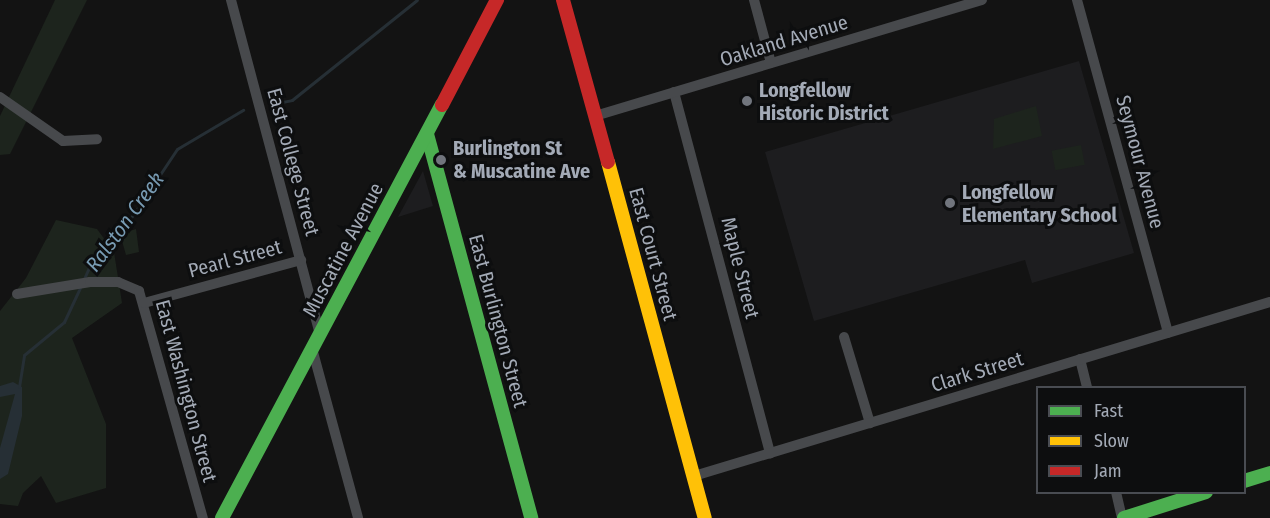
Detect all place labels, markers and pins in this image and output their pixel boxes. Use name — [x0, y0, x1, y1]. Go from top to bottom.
place label: Longfellow Historic District — [759, 78, 889, 125]
marker: Longfellow Historic District — [740, 94, 754, 108]
place label: Burlington St & Muscatine Ave — [453, 136, 590, 183]
marker: Burlington St & Muscatine Ave — [434, 153, 448, 167]
place label: Longfellow Elementary School — [962, 180, 1117, 227]
marker: Longfellow Elementary School — [943, 196, 957, 210]

